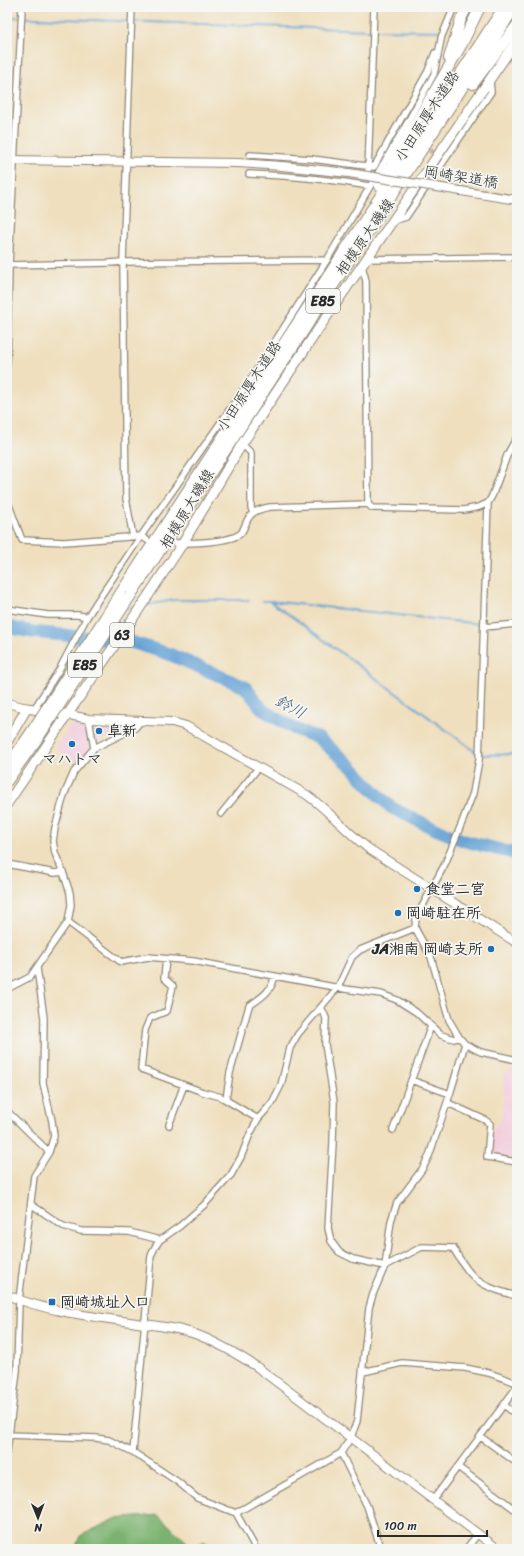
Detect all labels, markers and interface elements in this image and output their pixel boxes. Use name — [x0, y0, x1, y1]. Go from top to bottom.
street label: 小田原厚木道路 — [387, 65, 467, 167]
street label: 岡崎架道橋 — [422, 158, 500, 196]
street label: 相模原大磯線 — [329, 193, 401, 281]
road number: E85 — [306, 289, 340, 313]
street label: 小田原厚木道路 — [209, 335, 289, 437]
street label: 相模原大磯線 — [153, 464, 221, 554]
road number: 63 — [110, 623, 134, 647]
road number: E85 — [68, 653, 102, 677]
water label: 鈴川 — [270, 686, 312, 727]
place label: 阜新 — [107, 718, 137, 744]
marker: 阜新 — [94, 726, 104, 736]
marker: マハトマ — [67, 739, 77, 749]
place label: マハトマ — [42, 746, 102, 772]
place label: 食堂二宮 — [425, 876, 485, 902]
marker: 食堂二宮 — [412, 884, 422, 894]
place label: 岡崎駐在所 — [406, 900, 481, 926]
marker: 岡崎駐在所 — [393, 908, 403, 918]
place label: JA湘南 岡崎支所 — [371, 936, 483, 962]
marker: JA湘南 岡崎支所 — [486, 944, 496, 954]
place label: 岡崎城址入口 — [60, 1289, 150, 1315]
marker: 岡崎城址入口 — [47, 1297, 57, 1307]
north arrow — [18, 1498, 58, 1538]
scale bar — [378, 1512, 487, 1538]
text: 100 m — [384, 1515, 417, 1537]
text: N — [34, 1518, 43, 1537]

